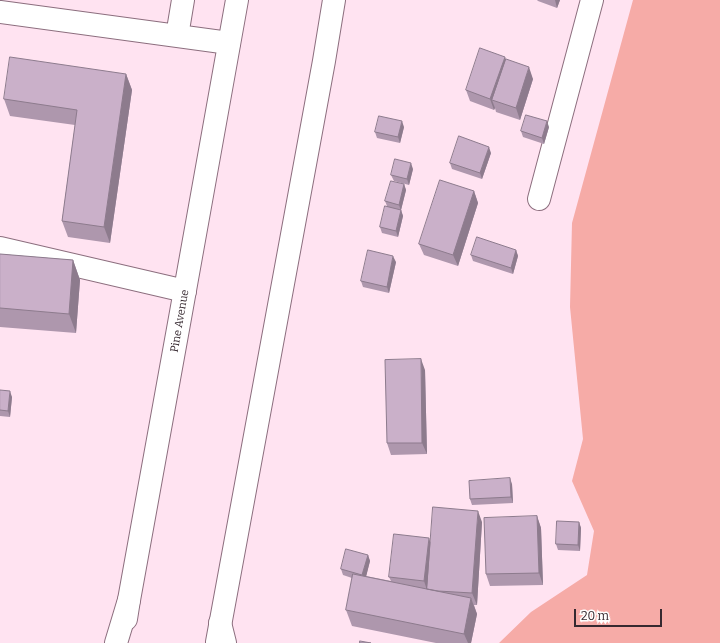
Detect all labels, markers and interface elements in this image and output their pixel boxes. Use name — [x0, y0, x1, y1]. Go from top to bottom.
street label: Pine Avenue — [168, 289, 192, 353]
scale bar — [576, 601, 664, 627]
text: 20 m — [581, 609, 609, 623]

